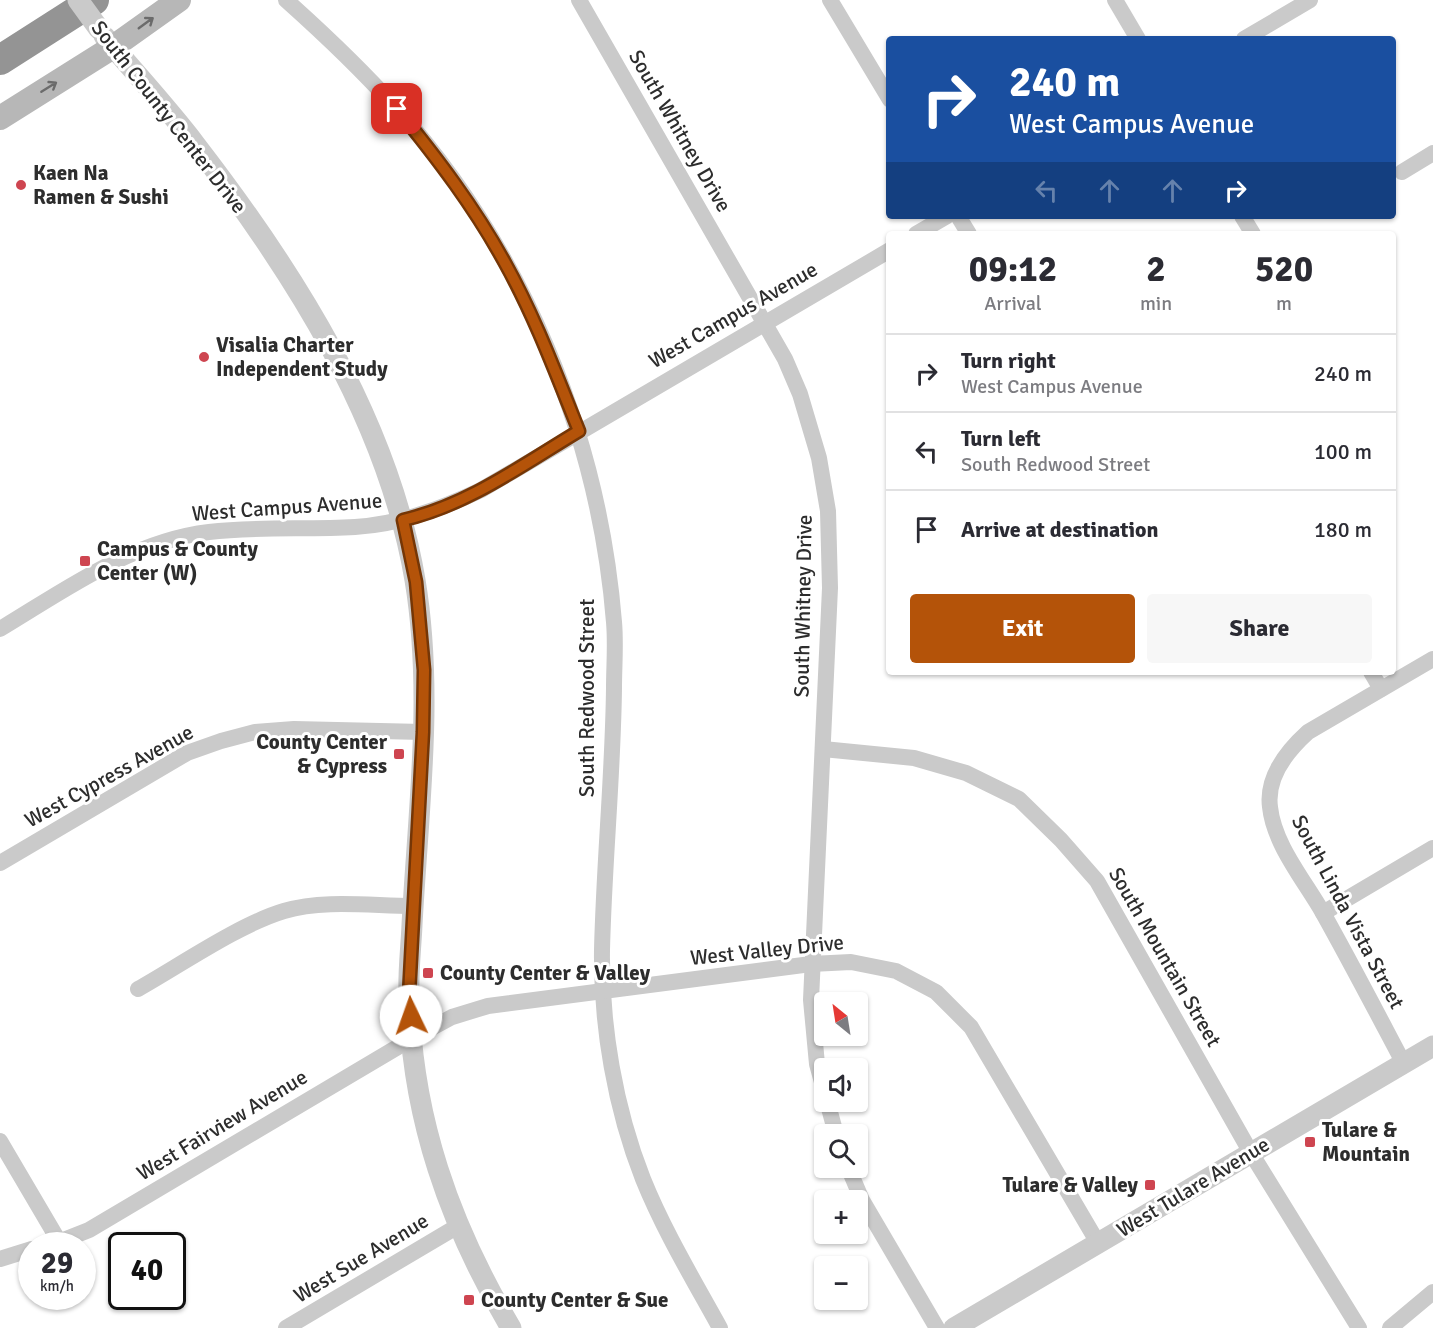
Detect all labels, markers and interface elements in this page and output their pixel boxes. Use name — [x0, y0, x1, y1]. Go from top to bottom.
street label: South County Center Drive — [86, 16, 252, 218]
one-way arrow — [137, 17, 153, 30]
street label: South Whitney Drive — [623, 45, 737, 217]
text: 240 m — [1009, 57, 1120, 108]
icon: right — [910, 60, 988, 138]
one-way arrow — [41, 81, 58, 94]
pin — [371, 83, 422, 134]
icon: arrive — [380, 92, 413, 125]
text: West Campus Avenue — [1009, 108, 1254, 141]
place label: Kaen Na Ramen & Sushi — [33, 160, 169, 210]
icon: left — [1030, 174, 1063, 207]
icon: ahead — [1093, 174, 1126, 207]
icon: ahead — [1156, 174, 1189, 207]
icon: right — [1219, 174, 1252, 207]
marker: Kaen Na Ramen & Sushi — [14, 178, 28, 192]
text: 09:12 — [969, 247, 1057, 292]
text: 2 — [1146, 247, 1166, 292]
text: 520 — [1255, 247, 1313, 292]
street label: West Campus Avenue — [644, 256, 822, 374]
text: Arrival — [984, 291, 1042, 316]
text: min — [1140, 291, 1172, 316]
text: m — [1276, 291, 1292, 316]
place label: Visalia Charter Independent Study — [216, 332, 388, 382]
text: Turn right — [961, 347, 1056, 374]
marker: Visalia Charter Independent Study — [197, 350, 211, 364]
icon: right — [910, 357, 943, 390]
text: 240 m — [1314, 360, 1372, 387]
text: West Campus Avenue — [961, 374, 1143, 399]
text: Turn left — [961, 425, 1041, 452]
icon: left — [910, 435, 943, 468]
text: 100 m — [1314, 438, 1372, 465]
text: South Redwood Street — [961, 452, 1150, 477]
street label: West Campus Avenue — [191, 487, 383, 527]
icon: arrive — [910, 513, 943, 546]
street label: South Whitney Drive — [788, 514, 818, 698]
text: Arrive at destination — [961, 516, 1158, 543]
text: 180 m — [1314, 516, 1372, 543]
place label: Campus & County Center (W) — [97, 536, 258, 586]
marker: Campus & County Center (W) — [78, 554, 92, 568]
button: Exit — [910, 594, 1135, 663]
button: Share — [1147, 594, 1372, 663]
street label: South Redwood Street — [574, 599, 600, 797]
street label: West Cypress Avenue — [20, 719, 198, 833]
place label: County Center & Cypress — [256, 729, 388, 779]
marker: County Center & Cypress — [392, 747, 406, 761]
street label: South Linda Vista Street — [1286, 811, 1410, 1013]
street label: South Mountain Street — [1103, 863, 1227, 1051]
street label: West Valley Drive — [689, 929, 845, 971]
place label: County Center & Valley — [440, 960, 651, 986]
marker: County Center & Valley — [421, 966, 435, 980]
position arrow — [379, 984, 443, 1048]
north arrow — [814, 992, 868, 1046]
map controls — [814, 992, 868, 1310]
button: sound — [814, 1058, 868, 1112]
street label: West Fairview Avenue — [132, 1064, 312, 1186]
place label: Tulare & Mountain — [1322, 1117, 1410, 1167]
button: search — [814, 1124, 868, 1178]
street label: West Tulare Avenue — [1112, 1131, 1274, 1243]
marker: Tulare & Mountain — [1303, 1135, 1317, 1149]
place label: Tulare & Valley — [1003, 1172, 1139, 1198]
marker: Tulare & Valley — [1143, 1178, 1157, 1192]
button: + — [814, 1190, 868, 1244]
street label: West Sue Avenue — [289, 1208, 433, 1308]
speed limit sign: 40 — [108, 1232, 186, 1310]
text: 29 — [41, 1245, 73, 1282]
button: − — [814, 1256, 868, 1310]
text: km/h — [40, 1277, 74, 1295]
place label: County Center & Sue — [481, 1287, 668, 1313]
marker: County Center & Sue — [462, 1293, 476, 1307]

